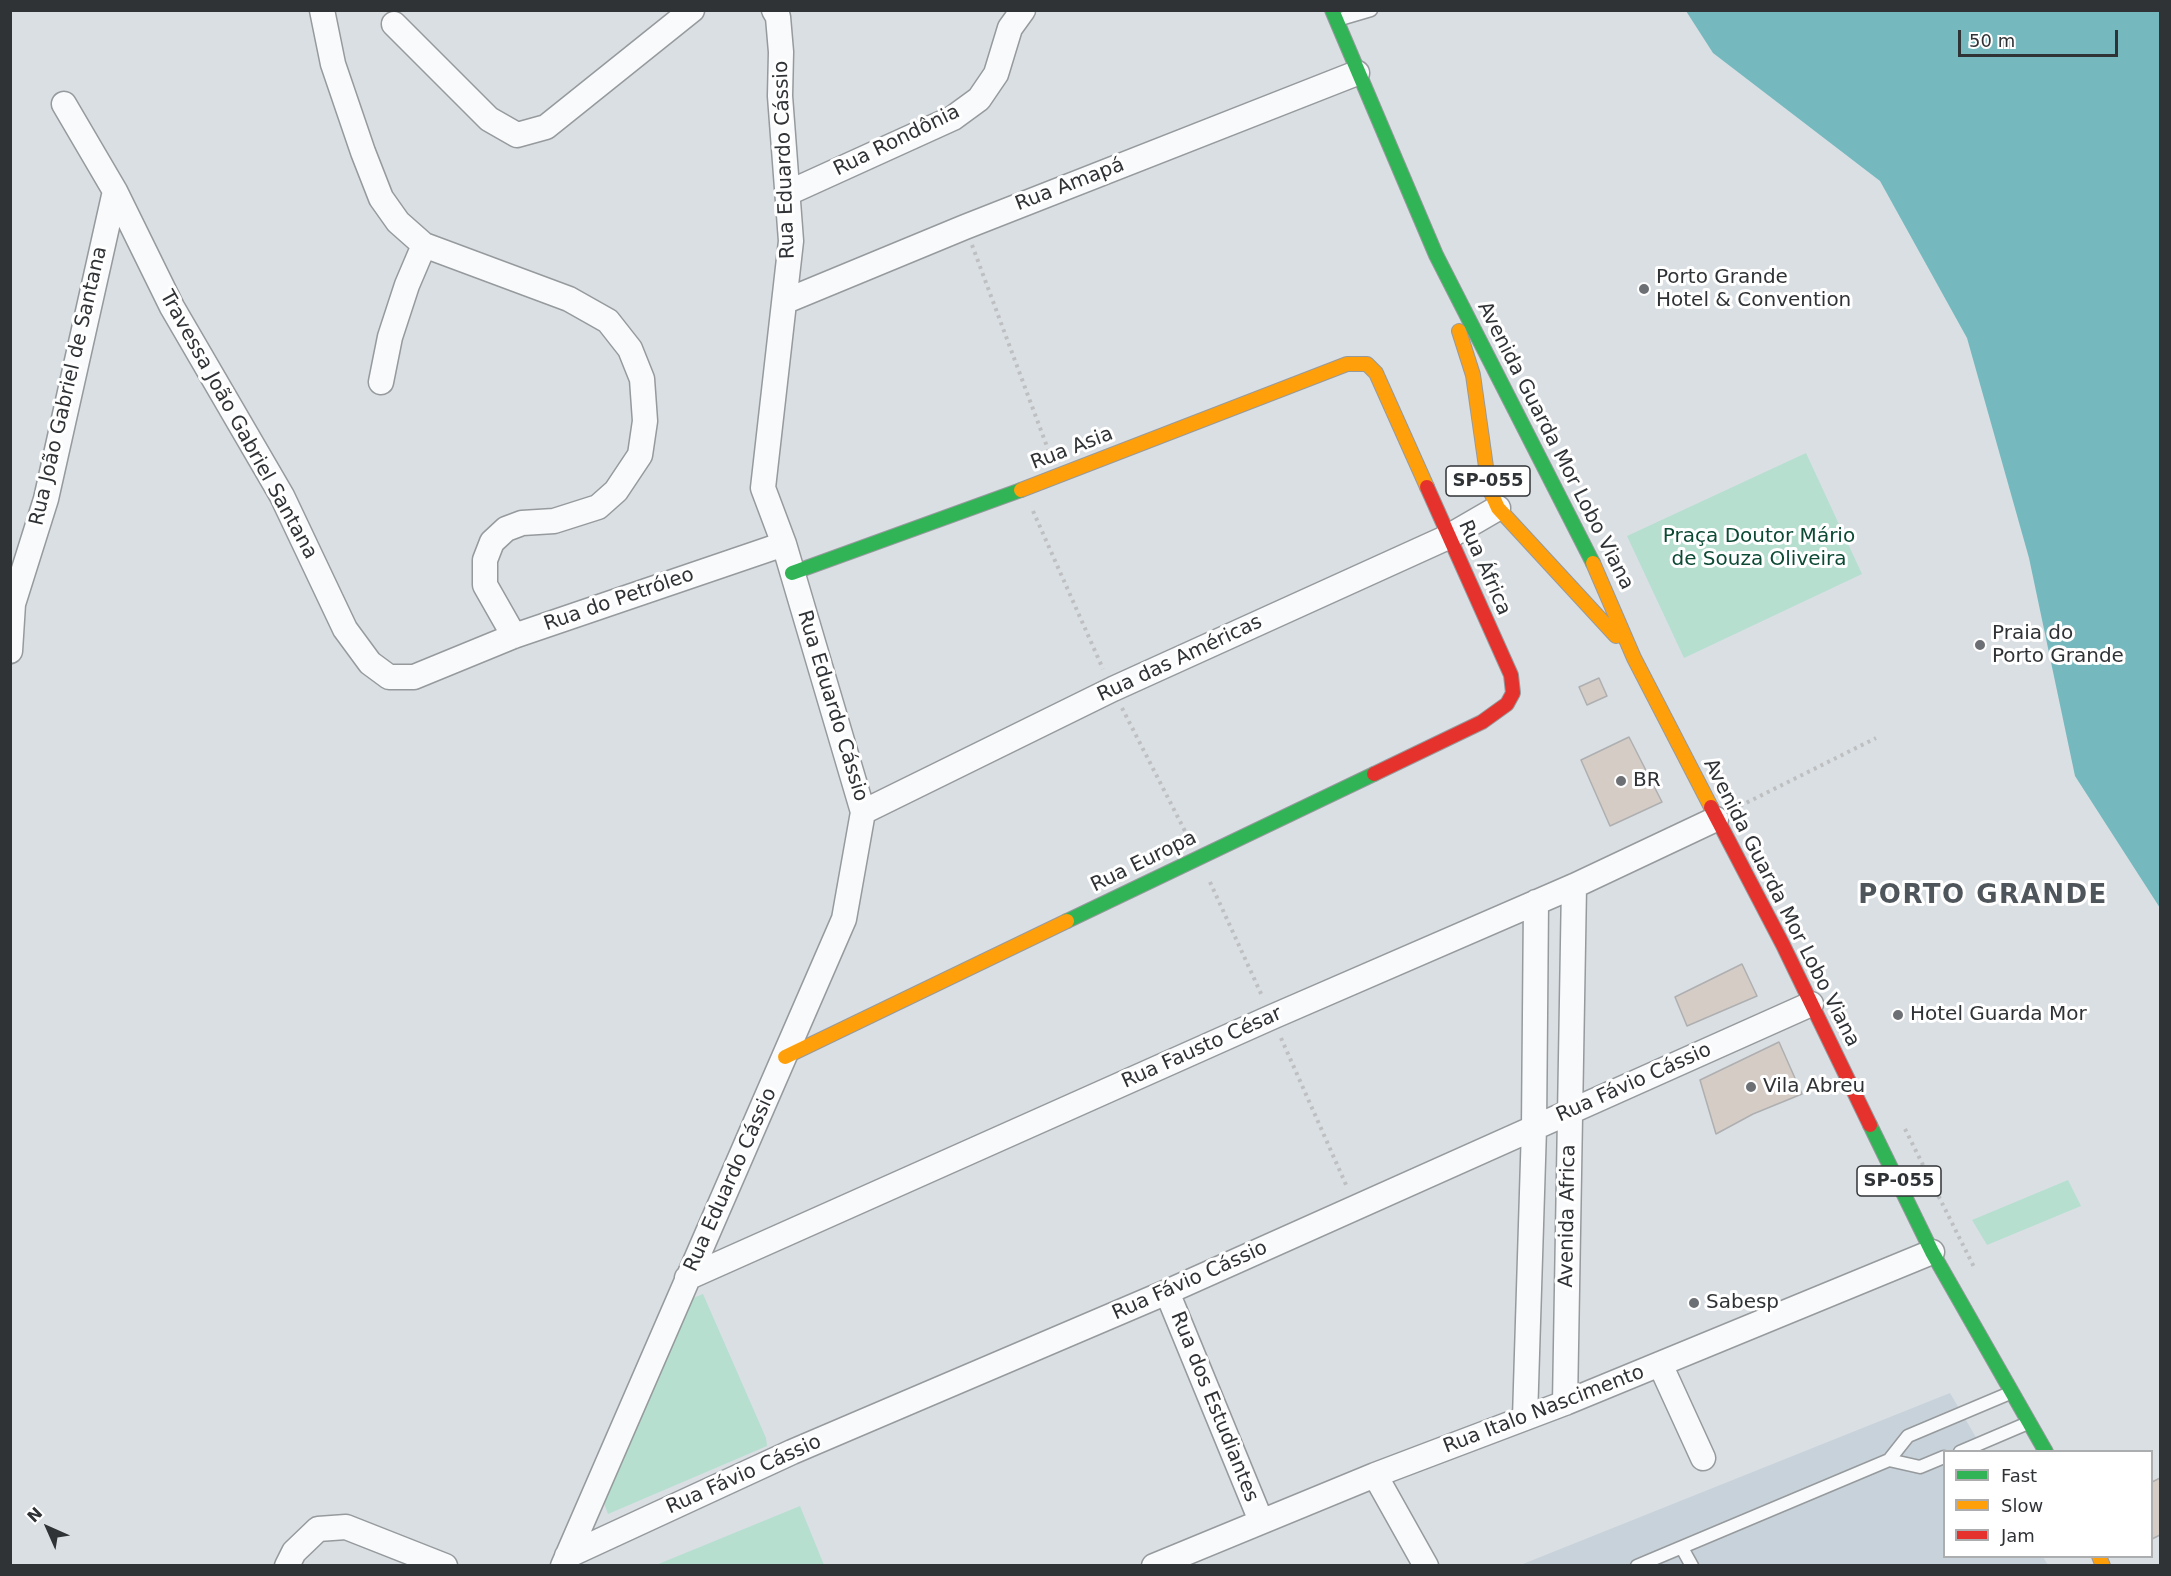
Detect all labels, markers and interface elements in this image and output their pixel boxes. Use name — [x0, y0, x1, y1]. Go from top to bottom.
scale bar — [1961, 18, 2122, 56]
text: 50 m — [1969, 30, 2015, 51]
street label: Rua Eduardo Cássio — [770, 60, 800, 260]
street label: Rua Rondônia — [830, 100, 964, 182]
street label: Rua Amapá — [1012, 153, 1128, 217]
street label: Rua João Gabriel de Santana — [25, 244, 113, 528]
place label: Porto Grande Hotel & Convention — [1656, 266, 1851, 313]
marker: Porto Grande Hotel & Convention — [1637, 282, 1651, 296]
street label: Travessa João Gabriel Santana — [154, 286, 322, 564]
street label: Avenida Guarda Mor Lobo Viana — [1472, 298, 1638, 594]
street label: Rua Asia — [1027, 422, 1117, 476]
road number: SP-055 — [1446, 466, 1530, 496]
street label: Rua África — [1452, 517, 1516, 619]
park label: Praça Doutor Mário de Souza Oliveira — [1663, 525, 1855, 572]
street label: Rua do Petróleo — [541, 563, 697, 637]
street label: Rua Eduardo Cássio — [791, 608, 873, 804]
street label: Rua das Américas — [1094, 610, 1266, 708]
place label: Praia do Porto Grande — [1992, 622, 2124, 669]
marker: Praia do Porto Grande — [1973, 638, 1987, 652]
street label: Avenida Guarda Mor Lobo Viana — [1698, 755, 1864, 1051]
place label: BR — [1633, 769, 1661, 793]
marker: BR — [1614, 774, 1628, 788]
street label: Rua Europa — [1087, 826, 1201, 898]
district label: PORTO GRANDE — [1858, 880, 2108, 912]
street label: Rua Fausto César — [1118, 1002, 1286, 1094]
place label: Hotel Guarda Mor — [1910, 1003, 2087, 1027]
marker: Hotel Guarda Mor — [1891, 1008, 1905, 1022]
street label: Rua Fávio Cássio — [1553, 1038, 1715, 1128]
place label: Vila Abreu — [1763, 1075, 1865, 1099]
marker: Vila Abreu — [1744, 1080, 1758, 1094]
street label: Rua Eduardo Cássio — [680, 1084, 782, 1276]
street label: Avenida Africa — [1555, 1144, 1581, 1288]
road number: SP-055 — [1857, 1166, 1941, 1196]
street label: Rua Fávio Cássio — [1109, 1236, 1271, 1326]
place label: Sabesp — [1706, 1291, 1779, 1315]
marker: Sabesp — [1687, 1296, 1701, 1310]
street label: Rua dos Estudiantes — [1165, 1308, 1263, 1506]
street label: Rua Italo Nascimento — [1440, 1361, 1648, 1459]
street label: Rua Fávio Cássio — [663, 1430, 825, 1520]
legend — [1943, 1450, 2153, 1558]
text: Fast — [2001, 1465, 2037, 1486]
text: Slow — [2001, 1495, 2043, 1516]
north arrow — [18, 1498, 78, 1558]
text: N — [23, 1503, 46, 1526]
text: Jam — [2001, 1525, 2035, 1546]

